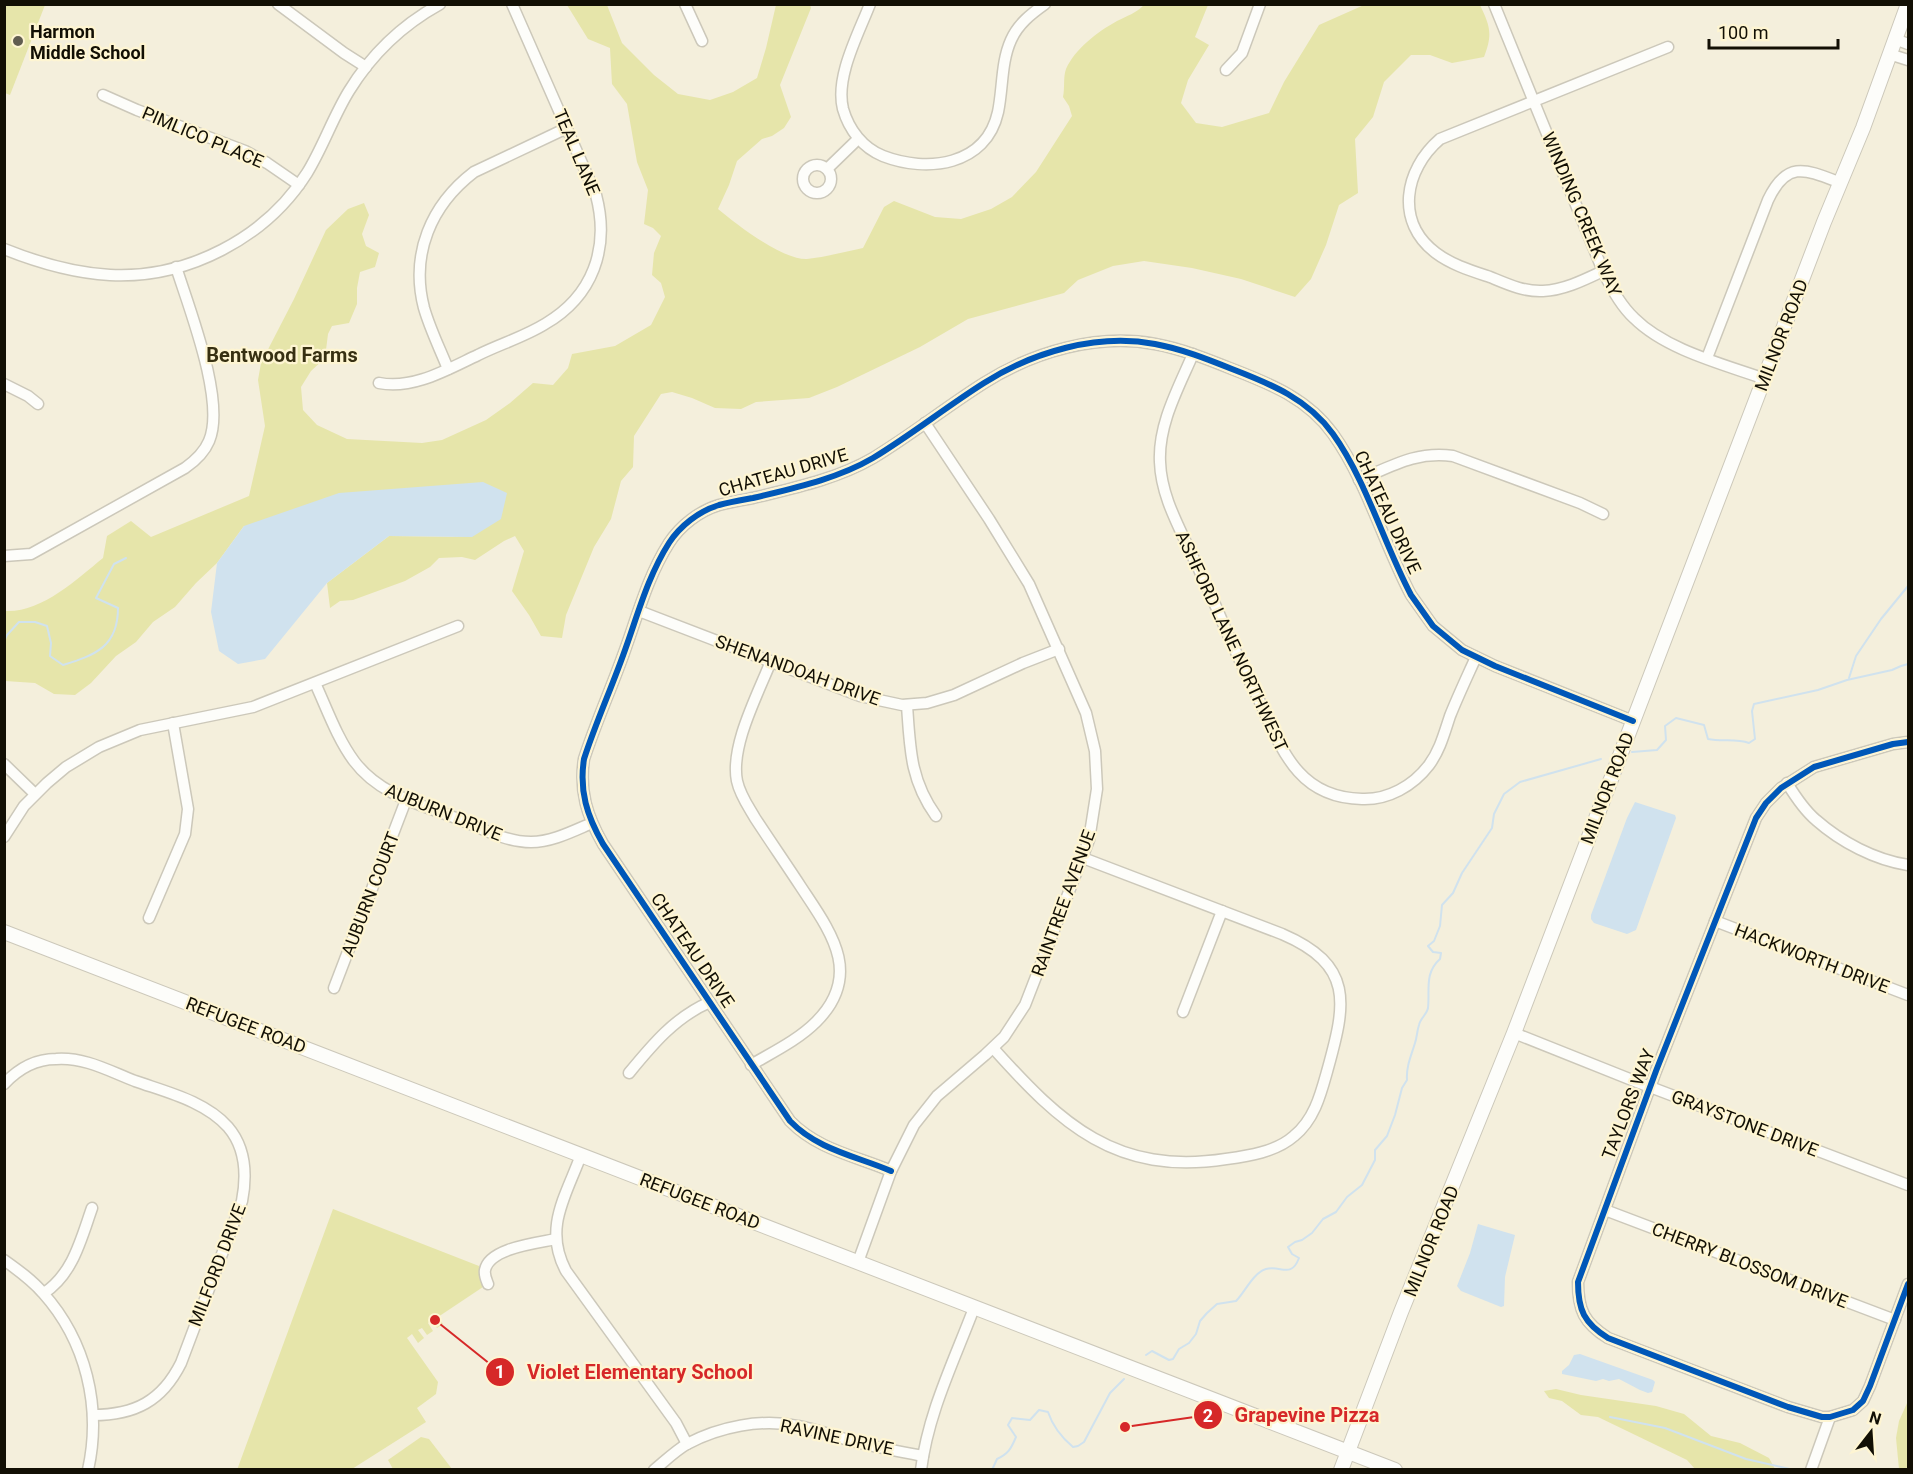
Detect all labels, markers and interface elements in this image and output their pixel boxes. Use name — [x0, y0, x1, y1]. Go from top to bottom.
scale bar — [1709, 12, 1838, 50]
place label: Harmon Middle School — [30, 21, 145, 63]
text: 100 m — [1718, 22, 1769, 43]
marker: Harmon Middle School — [11, 34, 25, 48]
street label: PIMLICO PLACE — [139, 102, 267, 172]
street label: TEAL LANE — [549, 106, 605, 198]
street label: WINDING CREEK WAY — [1538, 129, 1626, 299]
street label: MILNOR ROAD — [1750, 276, 1812, 394]
district label: Bentwood Farms — [206, 343, 358, 367]
street label: CHATEAU DRIVE — [716, 444, 850, 500]
street label: CHATEAU DRIVE — [1350, 447, 1426, 577]
street label: ASHFORD LANE NORTHWEST — [1172, 527, 1293, 755]
street label: SHENANDOAH DRIVE — [713, 630, 883, 710]
street label: MILNOR ROAD — [1576, 729, 1638, 847]
street label: AUBURN DRIVE — [383, 779, 505, 845]
street label: RAINTREE AVENUE — [1027, 827, 1099, 979]
street label: AUBURN COURT — [337, 829, 403, 959]
street label: CHATEAU DRIVE — [647, 889, 739, 1011]
street label: HACKWORTH DRIVE — [1732, 919, 1892, 997]
street label: REFUGEE ROAD — [183, 992, 309, 1058]
street label: TAYLORS WAY — [1597, 1046, 1659, 1162]
street label: GRAYSTONE DRIVE — [1669, 1085, 1821, 1161]
street label: REFUGEE ROAD — [637, 1168, 763, 1234]
street label: MILNOR ROAD — [1399, 1182, 1463, 1300]
street label: MILFORD DRIVE — [184, 1201, 250, 1329]
street label: CHERRY BLOSSOM DRIVE — [1649, 1218, 1851, 1312]
callout: Violet Elementary School — [485, 1353, 765, 1391]
text: Violet Elementary School — [527, 1360, 753, 1384]
text: 1 — [495, 1361, 505, 1382]
callout: Grapevine Pizza — [1193, 1396, 1392, 1434]
north arrow — [1841, 1402, 1901, 1462]
text: Grapevine Pizza — [1235, 1403, 1380, 1427]
text: 2 — [1203, 1405, 1213, 1426]
text: N — [1867, 1407, 1883, 1429]
street label: RAVINE DRIVE — [778, 1415, 896, 1459]

